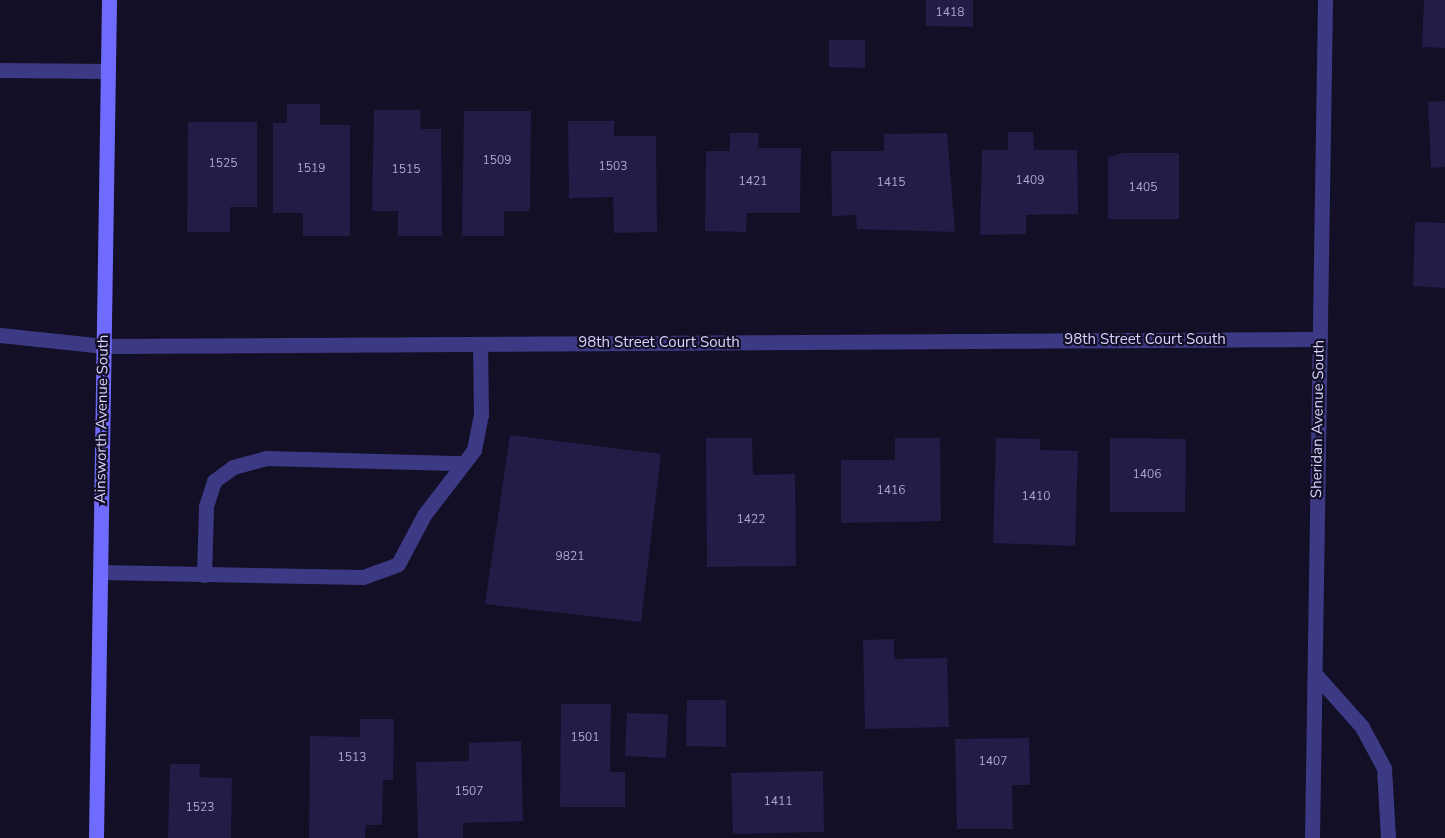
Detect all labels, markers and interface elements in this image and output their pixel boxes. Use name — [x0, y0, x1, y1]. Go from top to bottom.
house number: 1418 — [936, 6, 964, 20]
house number: 1509 — [483, 154, 511, 168]
house number: 1525 — [209, 157, 237, 171]
house number: 1503 — [599, 160, 627, 174]
house number: 1519 — [297, 162, 325, 176]
house number: 1515 — [392, 163, 420, 177]
house number: 1409 — [1016, 174, 1044, 188]
house number: 1421 — [739, 175, 767, 189]
house number: 1415 — [877, 176, 905, 190]
house number: 1405 — [1129, 181, 1157, 195]
street label: 98th Street Court South — [1064, 331, 1226, 349]
street label: Ainsworth Avenue South — [92, 334, 112, 504]
street label: 98th Street Court South — [578, 334, 740, 352]
street label: Sheridan Avenue South — [1308, 340, 1328, 498]
house number: 1406 — [1133, 468, 1161, 482]
house number: 1416 — [877, 484, 905, 498]
house number: 1410 — [1022, 490, 1050, 504]
house number: 1422 — [737, 513, 765, 527]
house number: 9821 — [556, 550, 584, 564]
house number: 1501 — [571, 731, 599, 745]
house number: 1513 — [338, 751, 366, 765]
house number: 1407 — [979, 755, 1007, 769]
house number: 1507 — [455, 785, 483, 799]
house number: 1411 — [764, 795, 792, 809]
house number: 1523 — [186, 801, 214, 815]

